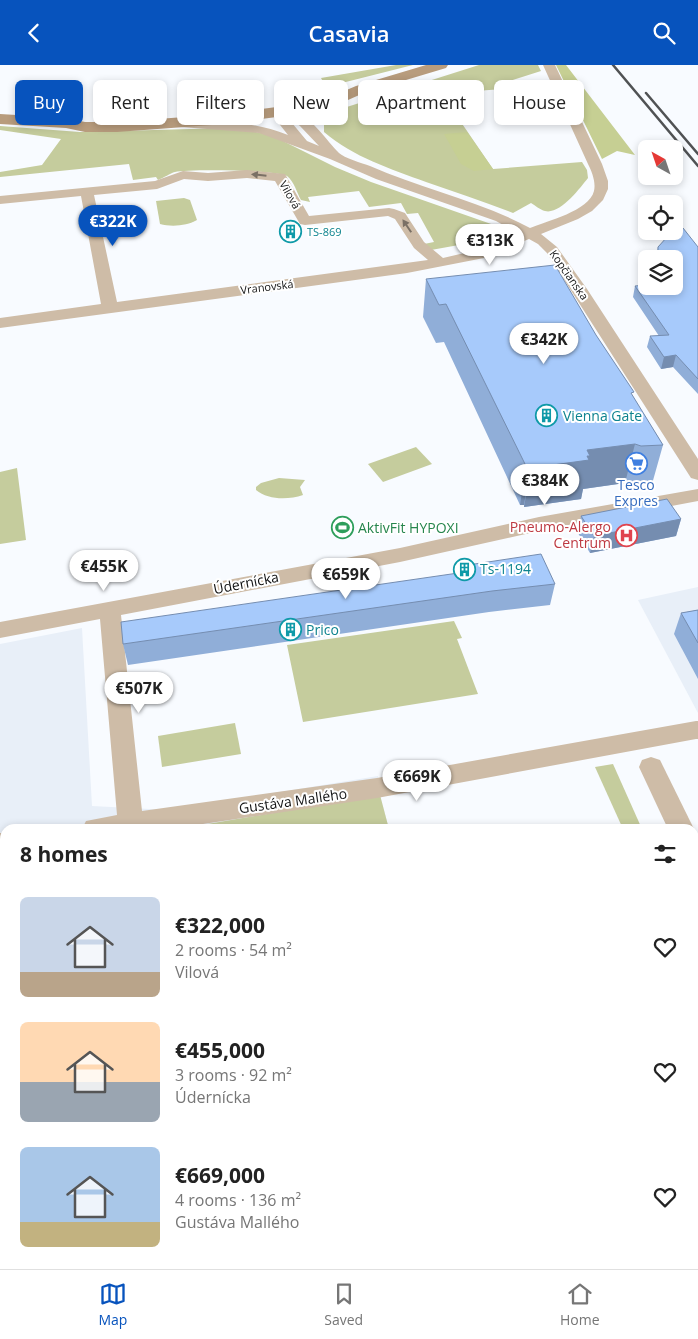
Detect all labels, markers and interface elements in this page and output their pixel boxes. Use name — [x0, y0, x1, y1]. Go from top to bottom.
text: Casavia — [309, 18, 389, 48]
icon: back — [20, 19, 48, 47]
icon: search — [650, 19, 678, 47]
chip: Buy — [15, 80, 83, 125]
chip: Rent — [93, 80, 167, 125]
chip: Filters — [177, 80, 264, 125]
chip: New — [274, 80, 348, 125]
chip: Apartment — [358, 80, 484, 125]
chip: House — [494, 80, 584, 125]
north arrow — [638, 140, 682, 185]
map controls — [638, 140, 683, 295]
one-way arrow — [250, 171, 266, 179]
street label: Vilová — [276, 178, 305, 212]
button: locate — [638, 195, 683, 240]
pin: €322K — [78, 205, 148, 247]
text: €322K — [89, 210, 137, 232]
one-way arrow — [402, 219, 412, 233]
building icon: TS-869 — [279, 220, 303, 244]
pin: €313K — [455, 223, 525, 266]
place label: TS-869 — [307, 224, 342, 239]
text: €313K — [466, 229, 514, 251]
street label: Kopčianska — [547, 247, 592, 303]
button: layers — [638, 250, 683, 295]
street label: Vranovská — [240, 276, 294, 297]
pin: €342K — [509, 323, 579, 365]
text: €342K — [520, 328, 568, 350]
building icon: Vienna Gate — [535, 404, 559, 428]
place label: Vienna Gate — [563, 406, 642, 425]
supermarket icon: Tesco Expres — [624, 451, 648, 475]
pin: €384K — [510, 463, 580, 506]
text: €384K — [521, 469, 569, 491]
place label: Tesco Expres — [614, 475, 658, 510]
sports icon: AktivFit HYPOXI — [330, 516, 354, 540]
place label: Pneumo-Alergo Centrum — [510, 517, 611, 552]
place label: AktivFit HYPOXI — [358, 518, 459, 537]
hospital icon: Pneumo-Alergo Centrum — [615, 523, 639, 547]
pin: €455K — [69, 549, 139, 592]
text: €455K — [80, 555, 128, 577]
pin: €659K — [311, 557, 381, 600]
building icon: Ts-1194 — [452, 557, 476, 581]
place label: Ts-1194 — [480, 559, 531, 578]
text: €659K — [322, 563, 370, 585]
street label: Údernícka — [212, 567, 280, 598]
building icon: Prico — [278, 618, 302, 642]
place label: Prico — [306, 620, 339, 639]
pin: €507K — [104, 671, 174, 714]
text: €507K — [115, 677, 163, 699]
pin: €669K — [382, 759, 452, 802]
text: €669K — [393, 765, 441, 787]
street label: Gustáva Mallého — [238, 784, 348, 817]
text: 8 homes — [20, 840, 108, 868]
icon: filters — [651, 840, 679, 868]
text: €322,000 — [175, 911, 265, 939]
icon: home — [60, 917, 120, 977]
icon: heart — [651, 933, 679, 961]
text: 2 rooms · 54 m² — [175, 939, 292, 961]
text: Vilová — [175, 961, 219, 983]
text: €455,000 — [175, 1036, 265, 1064]
icon: home — [60, 1042, 120, 1102]
icon: heart — [651, 1058, 679, 1086]
text: 3 rooms · 92 m² — [175, 1064, 292, 1086]
text: Údernícka — [175, 1086, 251, 1108]
text: €669,000 — [175, 1161, 265, 1189]
icon: home — [60, 1167, 120, 1227]
icon: heart — [651, 1183, 679, 1211]
text: 4 rooms · 136 m² — [175, 1189, 301, 1211]
text: Gustáva Mallého — [175, 1211, 299, 1233]
tab: Map — [98, 1280, 127, 1329]
tab: Saved — [324, 1280, 363, 1329]
tab: Home — [560, 1280, 600, 1329]

